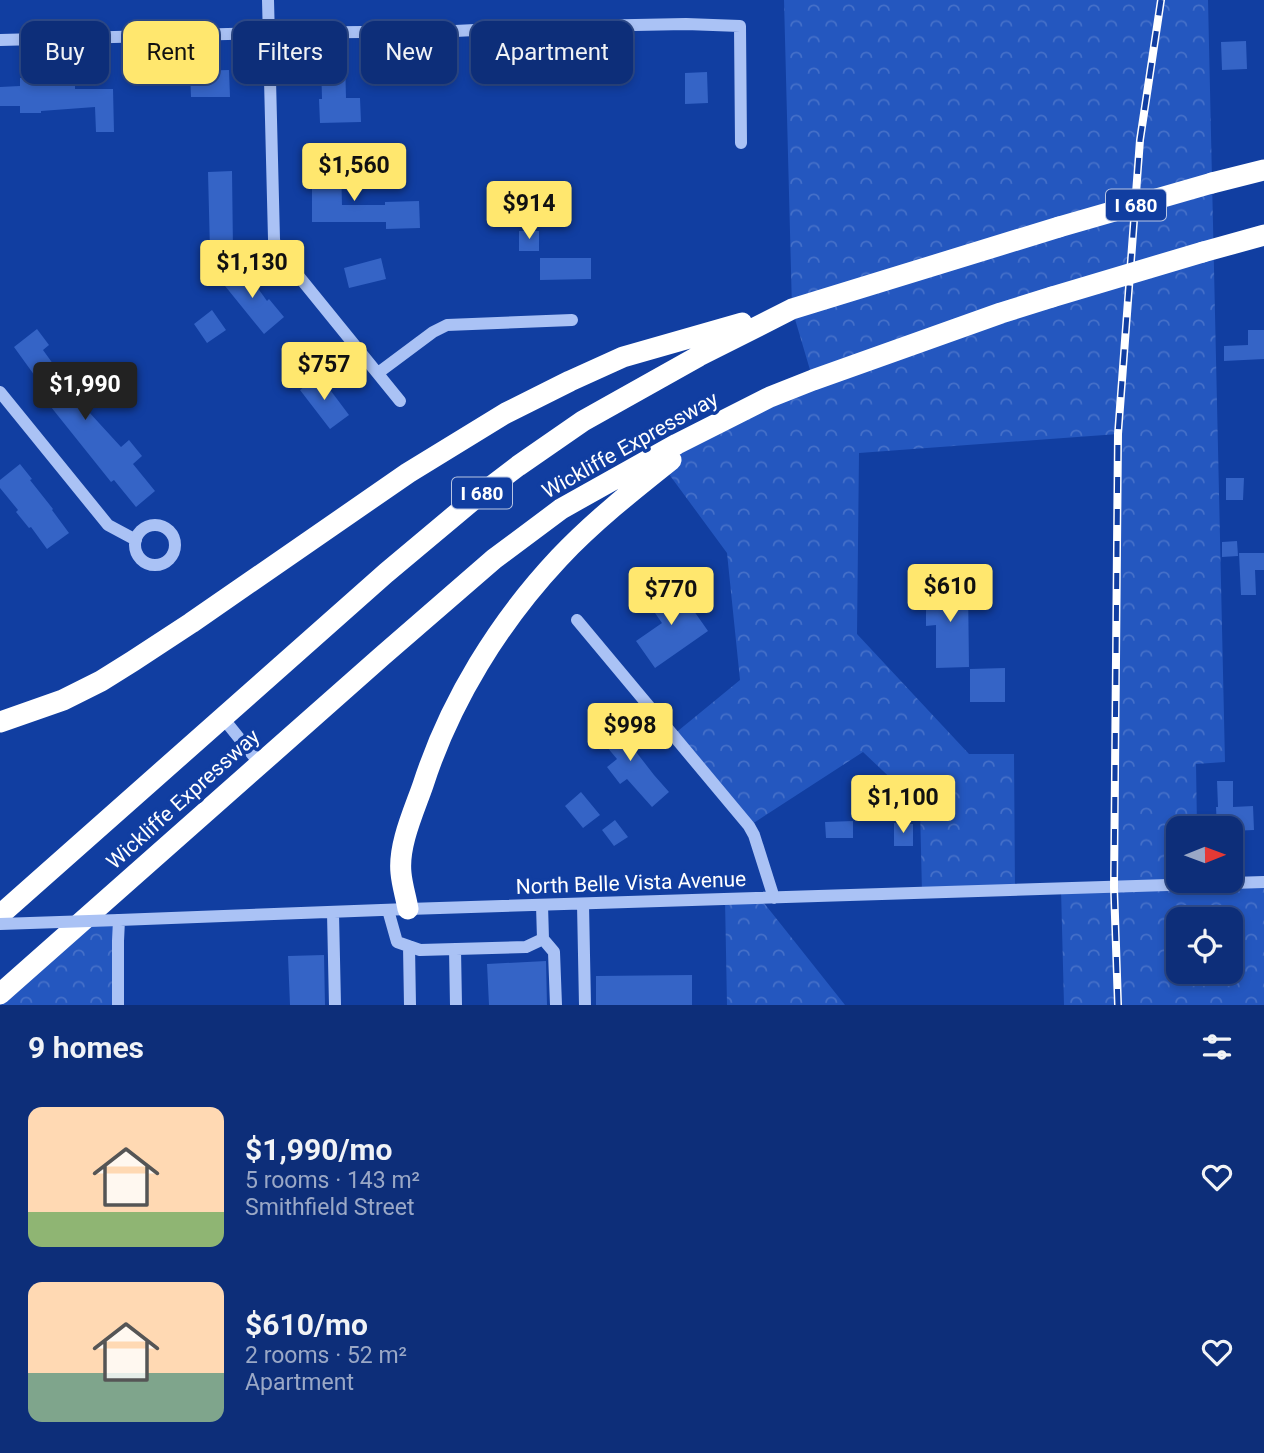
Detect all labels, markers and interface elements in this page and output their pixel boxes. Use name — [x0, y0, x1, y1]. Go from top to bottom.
chip: Buy — [21, 21, 109, 84]
chip: Rent — [123, 21, 219, 84]
chip: Filters — [233, 21, 347, 84]
chip: New — [361, 21, 457, 84]
chip: Apartment — [471, 21, 633, 84]
pin: $1,560 — [297, 144, 411, 203]
text: $1,560 — [318, 152, 390, 179]
pin: $914 — [488, 182, 570, 241]
text: $914 — [503, 190, 555, 217]
road number: I 680 — [1106, 190, 1166, 220]
pin: $1,130 — [195, 240, 309, 300]
text: $1,130 — [216, 249, 288, 276]
pin: $757 — [283, 342, 365, 402]
text: $757 — [298, 351, 350, 378]
pin: $1,990 — [28, 362, 142, 422]
text: $1,990 — [49, 371, 121, 398]
street label: Wickliffe Expressway — [538, 387, 722, 503]
road number: I 680 — [452, 478, 512, 508]
pin: $610 — [909, 564, 991, 624]
pin: $770 — [630, 568, 712, 627]
text: $610 — [924, 573, 976, 600]
text: $770 — [645, 576, 697, 603]
pin: $998 — [589, 704, 671, 763]
text: $998 — [604, 712, 656, 739]
street label: Wickliffe Expressway — [102, 724, 264, 874]
pin: $1,100 — [846, 776, 960, 835]
text: $1,100 — [867, 784, 939, 811]
north arrow — [1166, 816, 1242, 892]
map controls — [1166, 816, 1243, 984]
street label: North Belle Vista Avenue — [515, 867, 747, 899]
button: locate — [1166, 907, 1243, 984]
icon: filters — [1198, 1028, 1236, 1066]
text: 9 homes — [28, 1030, 144, 1065]
text: $1,990/mo — [245, 1132, 393, 1167]
icon: home — [84, 1135, 168, 1219]
icon: heart — [1198, 1158, 1236, 1196]
text: 5 rooms · 143 m² — [245, 1167, 420, 1194]
text: Smithfield Street — [245, 1194, 415, 1221]
text: $610/mo — [245, 1307, 368, 1342]
icon: home — [84, 1310, 168, 1394]
icon: heart — [1198, 1333, 1236, 1371]
text: 2 rooms · 52 m² — [245, 1342, 407, 1369]
text: Apartment — [245, 1369, 354, 1396]

